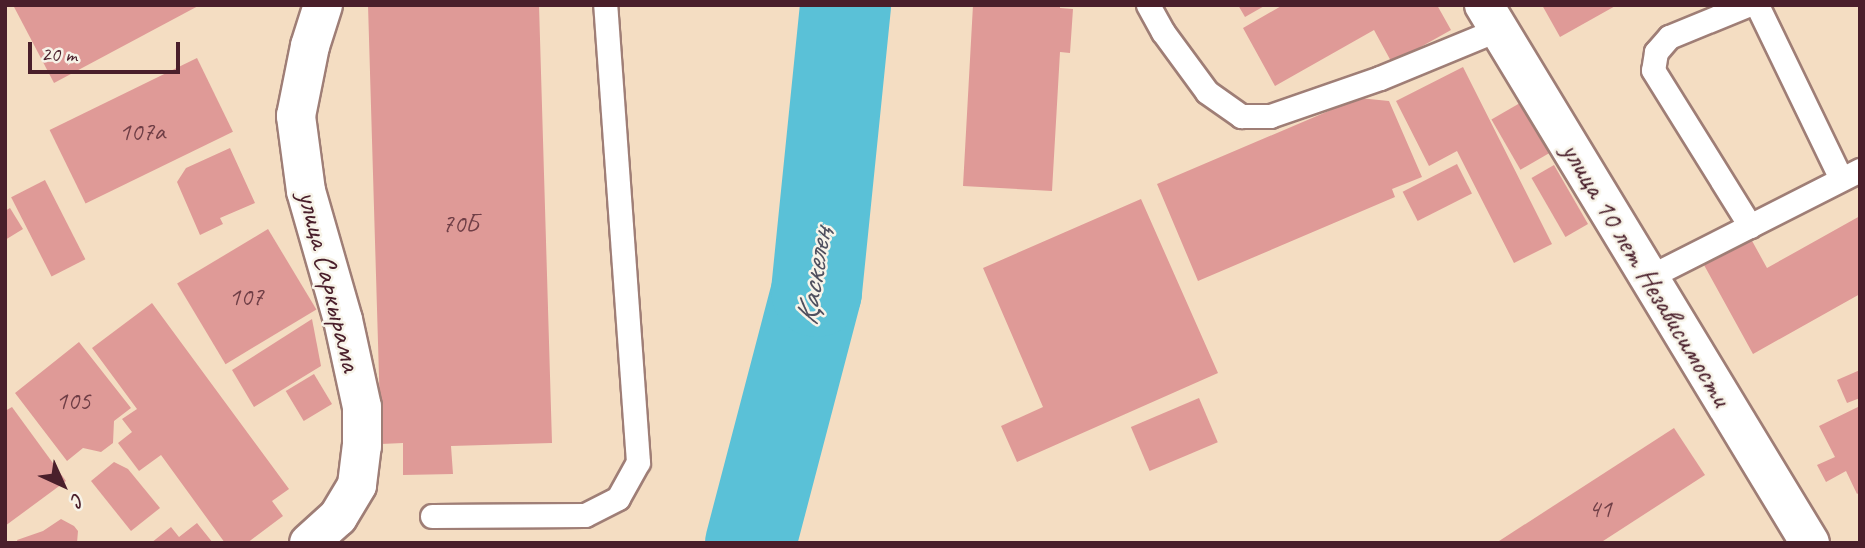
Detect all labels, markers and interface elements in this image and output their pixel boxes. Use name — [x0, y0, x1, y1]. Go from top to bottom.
scale bar — [32, 28, 184, 72]
text: 20 m — [41, 41, 77, 67]
house number: 107а — [119, 116, 165, 148]
street label: улица 10 лет Независимости — [1555, 137, 1739, 411]
street label: улица Саркырама — [290, 187, 370, 375]
house number: 70Б — [442, 208, 478, 240]
water label: Қаскелең — [787, 226, 841, 328]
house number: 107 — [228, 281, 264, 313]
house number: 105 — [55, 385, 91, 417]
north arrow — [28, 450, 98, 520]
text: С — [66, 488, 90, 512]
house number: 41 — [1588, 493, 1612, 525]

